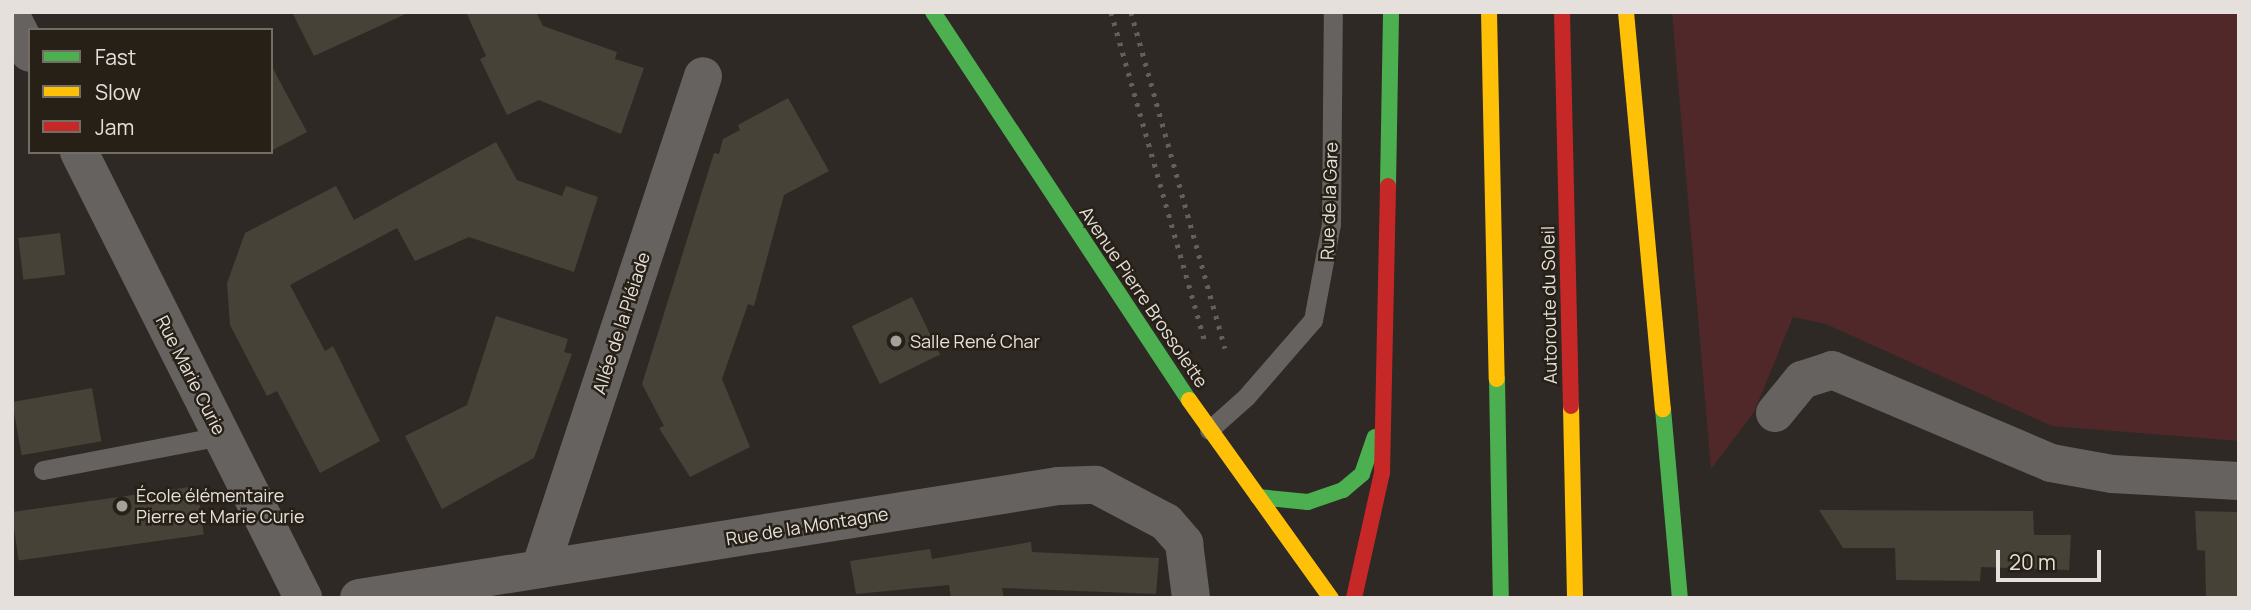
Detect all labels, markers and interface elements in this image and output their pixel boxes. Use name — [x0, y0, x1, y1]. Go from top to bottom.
legend — [28, 28, 273, 154]
text: Fast — [95, 43, 136, 71]
text: Slow — [95, 78, 141, 106]
text: Jam — [95, 113, 134, 141]
street label: Rue de la Gare — [1316, 142, 1342, 260]
street label: Avenue Pierre Brossolette — [1075, 202, 1213, 392]
street label: Autoroute du Soleil — [1537, 226, 1561, 384]
street label: Allée de la Pléiade — [588, 249, 654, 397]
street label: Rue Marie Curie — [152, 312, 230, 438]
place label: Salle René Char — [910, 330, 1040, 352]
marker: Salle René Char — [888, 333, 904, 349]
place label: École élémentaire Pierre et Marie Curie — [136, 485, 305, 528]
marker: École élémentaire Pierre et Marie Curie — [114, 498, 130, 514]
street label: Rue de la Montagne — [724, 502, 890, 550]
scale bar — [1999, 536, 2104, 580]
text: 20 m — [2009, 548, 2056, 576]

